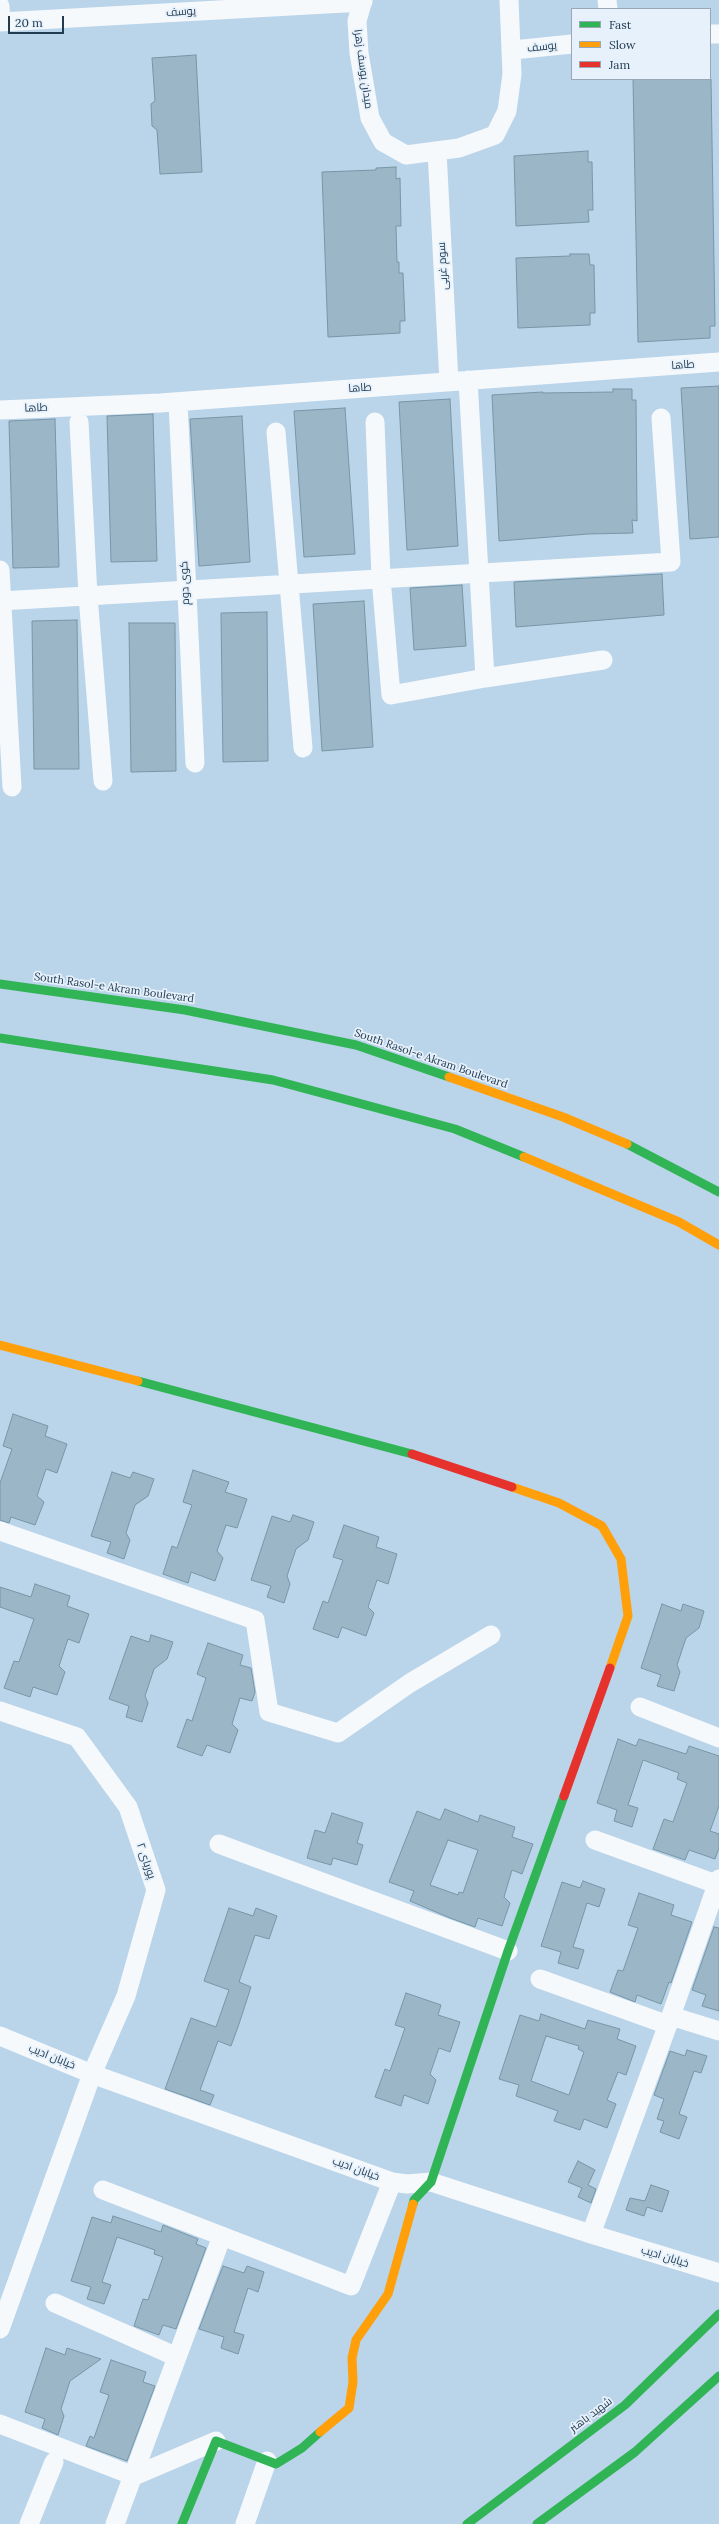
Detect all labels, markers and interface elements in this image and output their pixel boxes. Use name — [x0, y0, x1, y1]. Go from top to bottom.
street label: یوسف — [166, 5, 196, 19]
scale bar — [10, 8, 66, 34]
legend — [571, 8, 711, 80]
text: 20 m — [15, 15, 43, 30]
text: Fast — [609, 17, 632, 32]
street label: میدان یوسف زهرا — [351, 28, 375, 110]
text: Slow — [609, 37, 636, 52]
street label: یوسف — [526, 39, 558, 55]
text: Jam — [609, 57, 630, 72]
street label: سوم غربی — [435, 242, 451, 290]
street label: طاها — [671, 358, 695, 372]
street label: طاها — [348, 381, 372, 395]
street label: طاها — [24, 401, 48, 415]
street label: کوی دوم — [178, 561, 192, 605]
street label: South Rasol-e Akram Boulevard — [33, 970, 195, 1006]
street label: South Rasol-e Akram Boulevard — [353, 1026, 509, 1092]
street label: پوریای ۲ — [134, 1841, 158, 1881]
street label: خیابان ادیب — [27, 2042, 77, 2072]
street label: خیابان ادیب — [331, 2154, 381, 2184]
street label: خیابان ادیب — [640, 2243, 690, 2271]
street label: شهید باهنر — [567, 2395, 615, 2435]

